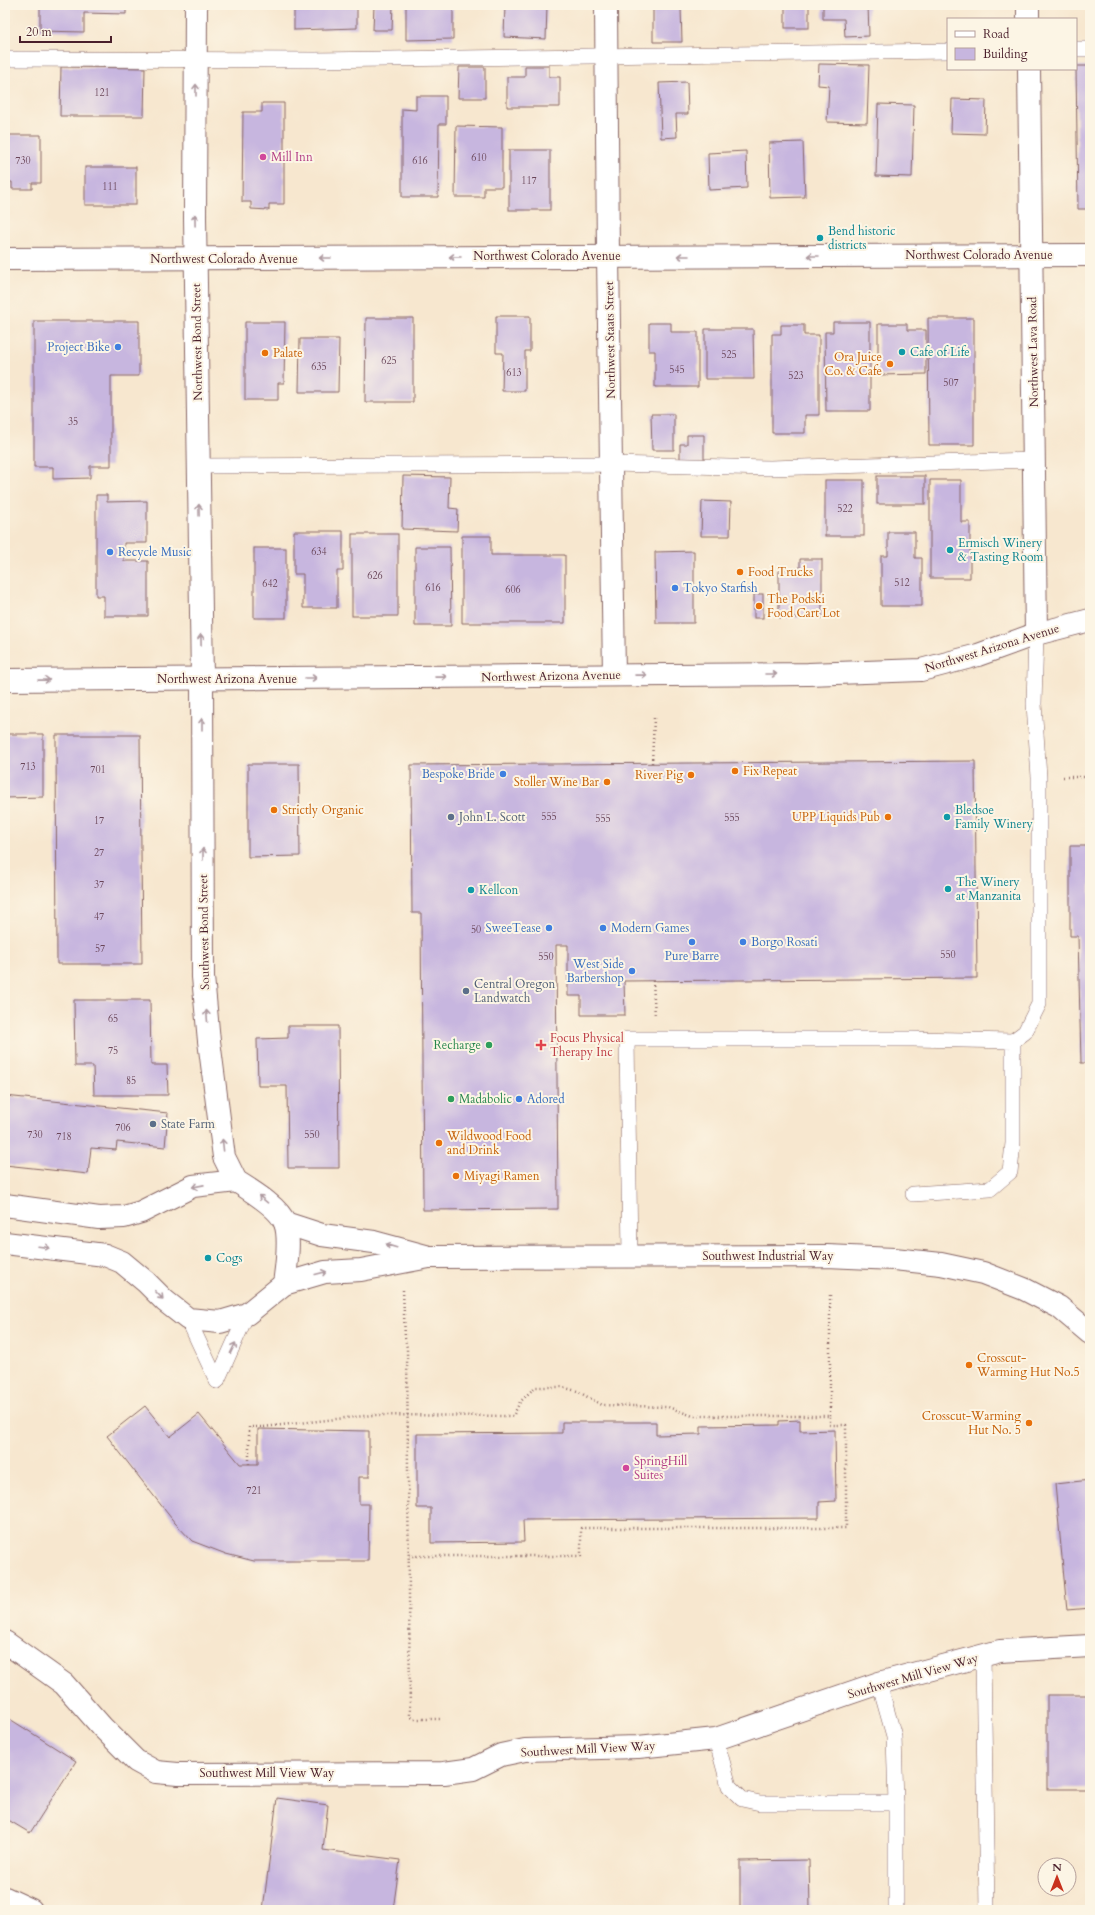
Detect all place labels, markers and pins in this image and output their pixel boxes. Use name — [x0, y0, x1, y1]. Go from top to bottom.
place label: Mill Inn — [271, 149, 313, 165]
marker: Mill Inn — [258, 152, 268, 162]
place label: Bend historic districts — [828, 223, 896, 253]
marker: Bend historic districts — [815, 233, 825, 243]
place label: Project Bike — [47, 339, 110, 355]
marker: Project Bike — [113, 342, 123, 352]
place label: Cafe of Life — [910, 344, 970, 360]
place label: Palate — [273, 345, 303, 361]
marker: Cafe of Life — [897, 347, 907, 357]
marker: Palate — [260, 348, 270, 358]
place label: Ora Juice Co. & Cafe — [824, 349, 882, 379]
marker: Ora Juice Co. & Cafe — [885, 359, 895, 369]
place label: Ermisch Winery & Tasting Room — [958, 535, 1044, 565]
place label: Recycle Music — [118, 544, 192, 560]
marker: Ermisch Winery & Tasting Room — [945, 545, 955, 555]
marker: Recycle Music — [105, 547, 115, 557]
place label: Food Trucks — [748, 564, 813, 580]
marker: Food Trucks — [735, 567, 745, 577]
place label: Tokyo Starfish — [683, 580, 758, 596]
marker: Tokyo Starfish — [670, 583, 680, 593]
place label: The Podski Food Cart Lot — [767, 591, 840, 621]
marker: The Podski Food Cart Lot — [754, 601, 764, 611]
place label: Fix Repeat — [743, 763, 797, 779]
place label: Bespoke Bride — [422, 766, 495, 782]
marker: Fix Repeat — [730, 766, 740, 776]
place label: River Pig — [635, 767, 683, 783]
marker: Bespoke Bride — [498, 769, 508, 779]
marker: River Pig — [686, 770, 696, 780]
place label: Stoller Wine Bar — [514, 774, 600, 790]
marker: Stoller Wine Bar — [602, 777, 612, 787]
place label: Strictly Organic — [282, 802, 364, 818]
place label: Bledsoe Family Winery — [955, 802, 1033, 832]
marker: Strictly Organic — [269, 805, 279, 815]
place label: John L. Scott — [457, 809, 525, 825]
place label: UPP Liquids Pub — [792, 809, 880, 825]
marker: John L. Scott — [446, 812, 456, 822]
marker: UPP Liquids Pub — [883, 812, 893, 822]
marker: Bledsoe Family Winery — [942, 812, 952, 822]
place label: The Winery at Manzanita — [956, 874, 1022, 904]
place label: Kellcon — [479, 882, 518, 898]
marker: The Winery at Manzanita — [943, 884, 953, 894]
marker: Kellcon — [466, 885, 476, 895]
place label: SweeTease — [486, 920, 541, 936]
place label: Modern Games — [611, 920, 689, 936]
marker: SweeTease — [544, 923, 554, 933]
marker: Modern Games — [598, 923, 608, 933]
place label: Borgo Rosati — [751, 934, 818, 950]
marker: Pure Barre — [687, 937, 697, 947]
marker: Borgo Rosati — [738, 937, 748, 947]
place label: Pure Barre — [665, 948, 719, 964]
place label: West Side Barbershop — [567, 956, 624, 986]
marker: West Side Barbershop — [627, 966, 637, 976]
place label: Central Oregon Landwatch — [474, 976, 555, 1006]
marker: Central Oregon Landwatch — [461, 986, 471, 996]
place label: Focus Physical Therapy Inc — [550, 1030, 624, 1060]
place label: Recharge — [433, 1037, 481, 1053]
marker: Focus Physical Therapy Inc — [535, 1039, 547, 1051]
marker: Recharge — [484, 1040, 494, 1050]
place label: Madabolic — [459, 1091, 512, 1107]
place label: Adored — [527, 1091, 565, 1107]
marker: Madabolic — [446, 1094, 456, 1104]
marker: Adored — [514, 1094, 524, 1104]
place label: State Farm — [161, 1116, 216, 1132]
marker: State Farm — [148, 1119, 158, 1129]
place label: Wildwood Food and Drink — [446, 1128, 532, 1158]
marker: Wildwood Food and Drink — [434, 1138, 444, 1148]
place label: Miyagi Ramen — [464, 1168, 540, 1184]
marker: Miyagi Ramen — [451, 1171, 461, 1181]
place label: Cogs — [216, 1250, 242, 1266]
marker: Cogs — [203, 1253, 213, 1263]
place label: Crosscut- Warming Hut No.5 — [976, 1350, 1080, 1380]
marker: Crosscut- Warming Hut No.5 — [964, 1360, 974, 1370]
place label: Crosscut-Warming Hut No. 5 — [922, 1408, 1021, 1438]
marker: Crosscut-Warming Hut No. 5 — [1024, 1418, 1034, 1428]
place label: SpringHill Suites — [634, 1453, 687, 1483]
marker: SpringHill Suites — [621, 1463, 631, 1473]

